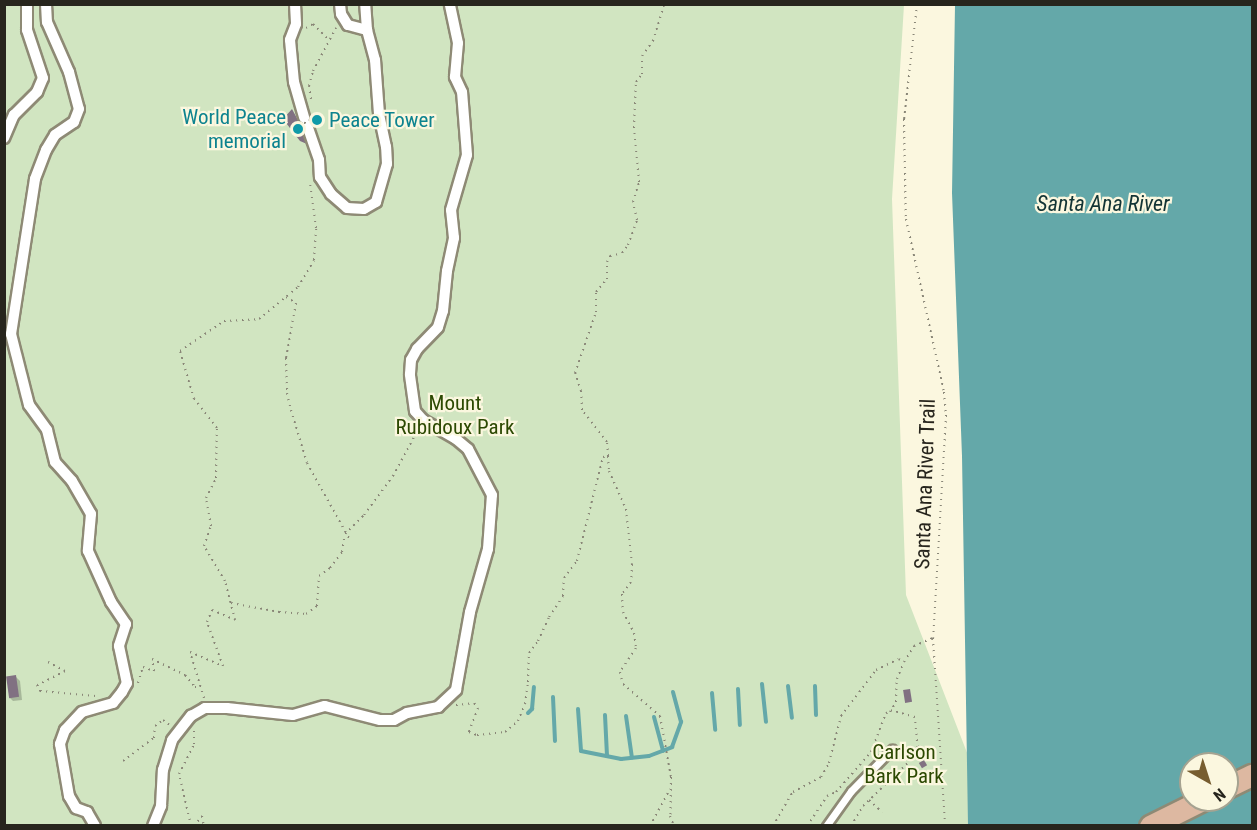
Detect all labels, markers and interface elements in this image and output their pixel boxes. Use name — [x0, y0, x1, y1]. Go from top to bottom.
place label: World Peace memorial — [182, 104, 286, 154]
place label: Peace Tower — [329, 107, 435, 133]
marker: Peace Tower — [310, 113, 324, 127]
marker: World Peace memorial — [291, 122, 305, 136]
water label: Santa Ana River — [1037, 191, 1169, 217]
park label: Mount Rubidoux Park — [395, 390, 515, 440]
street label: Santa Ana River Trail — [909, 398, 941, 570]
park label: Carlson Bark Park — [864, 739, 944, 789]
north arrow — [1179, 752, 1239, 812]
text: N — [1210, 784, 1229, 805]

